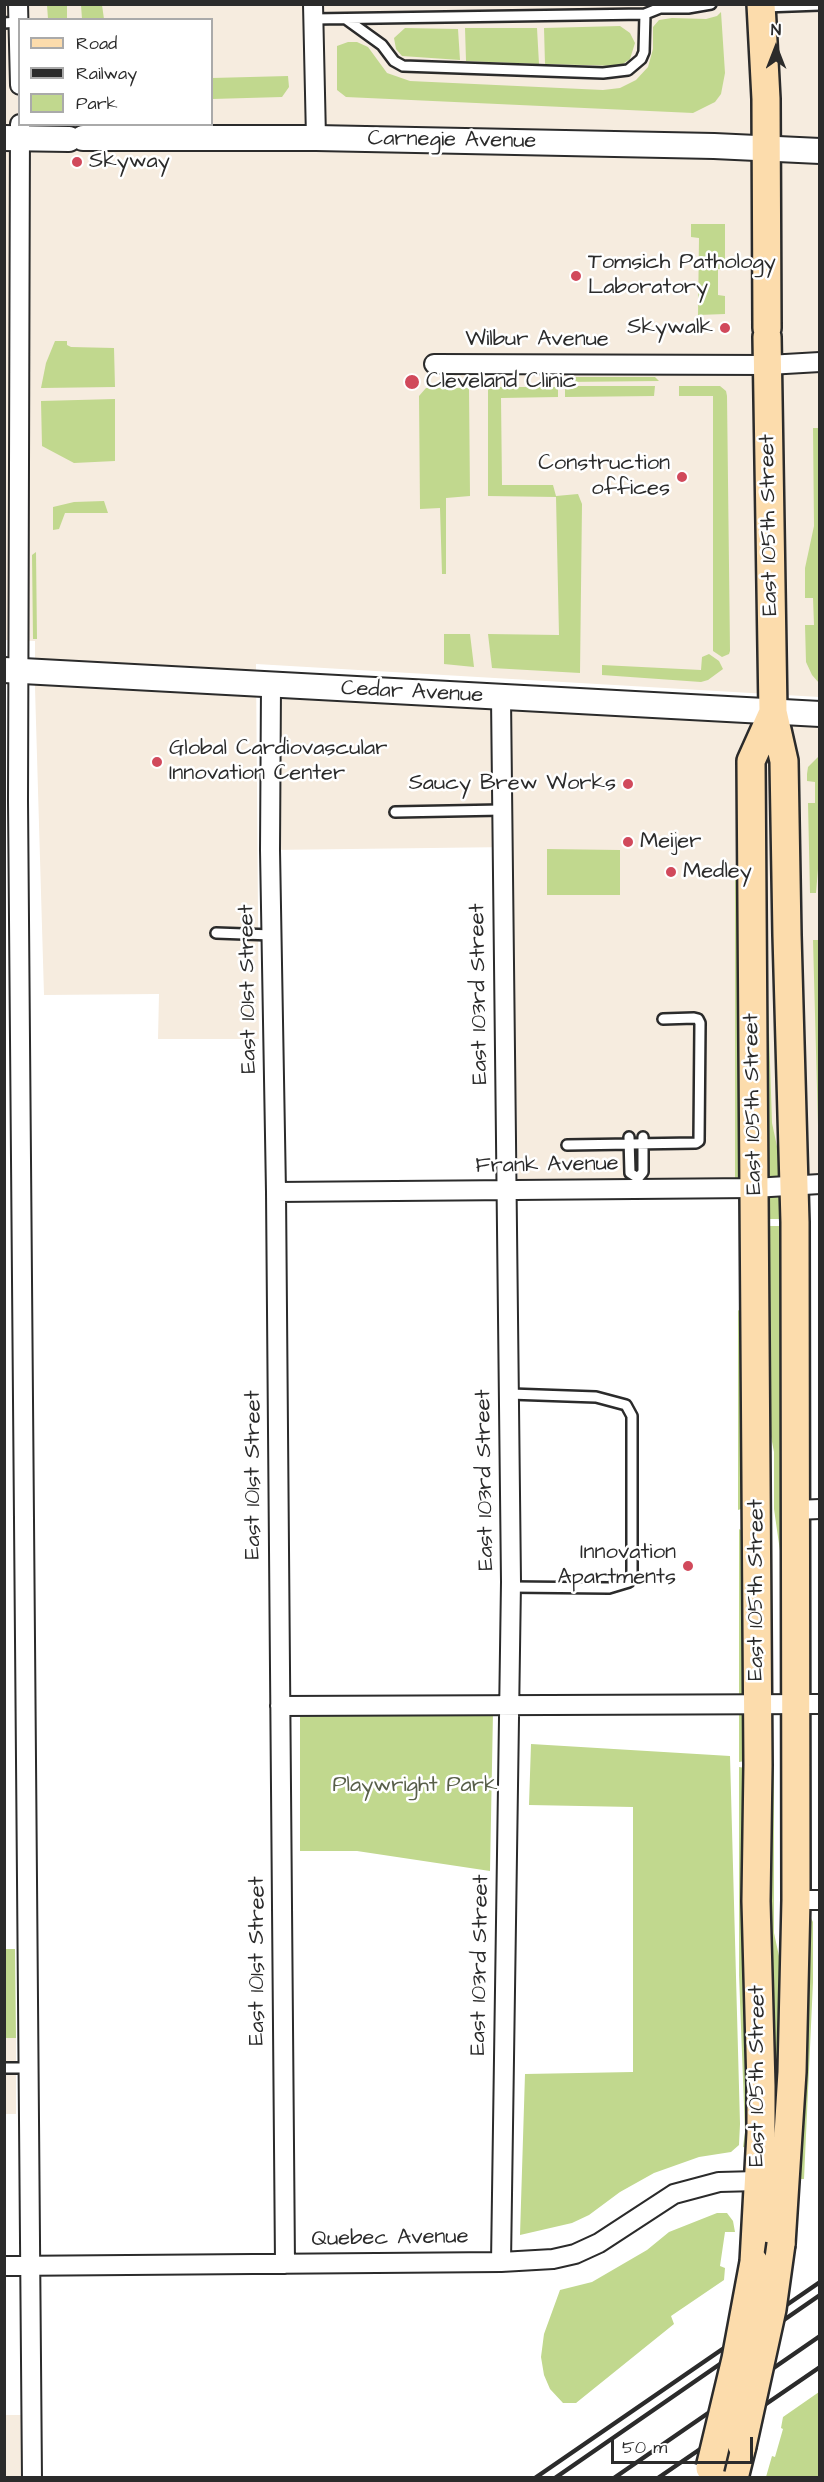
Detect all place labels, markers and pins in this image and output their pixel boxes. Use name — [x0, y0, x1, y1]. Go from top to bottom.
place label: Skyway — [89, 149, 170, 175]
marker: Skyway — [70, 155, 84, 169]
place label: Tomsich Pathology Laboratory — [588, 250, 776, 302]
marker: Tomsich Pathology Laboratory — [569, 269, 583, 283]
place label: Skywalk — [627, 315, 713, 341]
marker: Skywalk — [718, 321, 732, 335]
place label: Cleveland Clinic — [426, 369, 577, 395]
marker: Cleveland Clinic — [403, 373, 421, 391]
place label: Construction offices — [538, 451, 670, 502]
marker: Construction offices — [675, 470, 689, 484]
place label: Global Cardiovascular Innovation Center — [169, 736, 387, 788]
marker: Global Cardiovascular Innovation Center — [150, 755, 164, 769]
place label: Saucy Brew Works — [409, 771, 616, 797]
marker: Saucy Brew Works — [621, 777, 635, 791]
place label: Meijer — [640, 829, 701, 855]
marker: Meijer — [621, 835, 635, 849]
place label: Medley — [683, 859, 752, 885]
marker: Medley — [664, 865, 678, 879]
place label: Innovation Apartments — [557, 1540, 676, 1592]
marker: Innovation Apartments — [681, 1559, 695, 1573]

